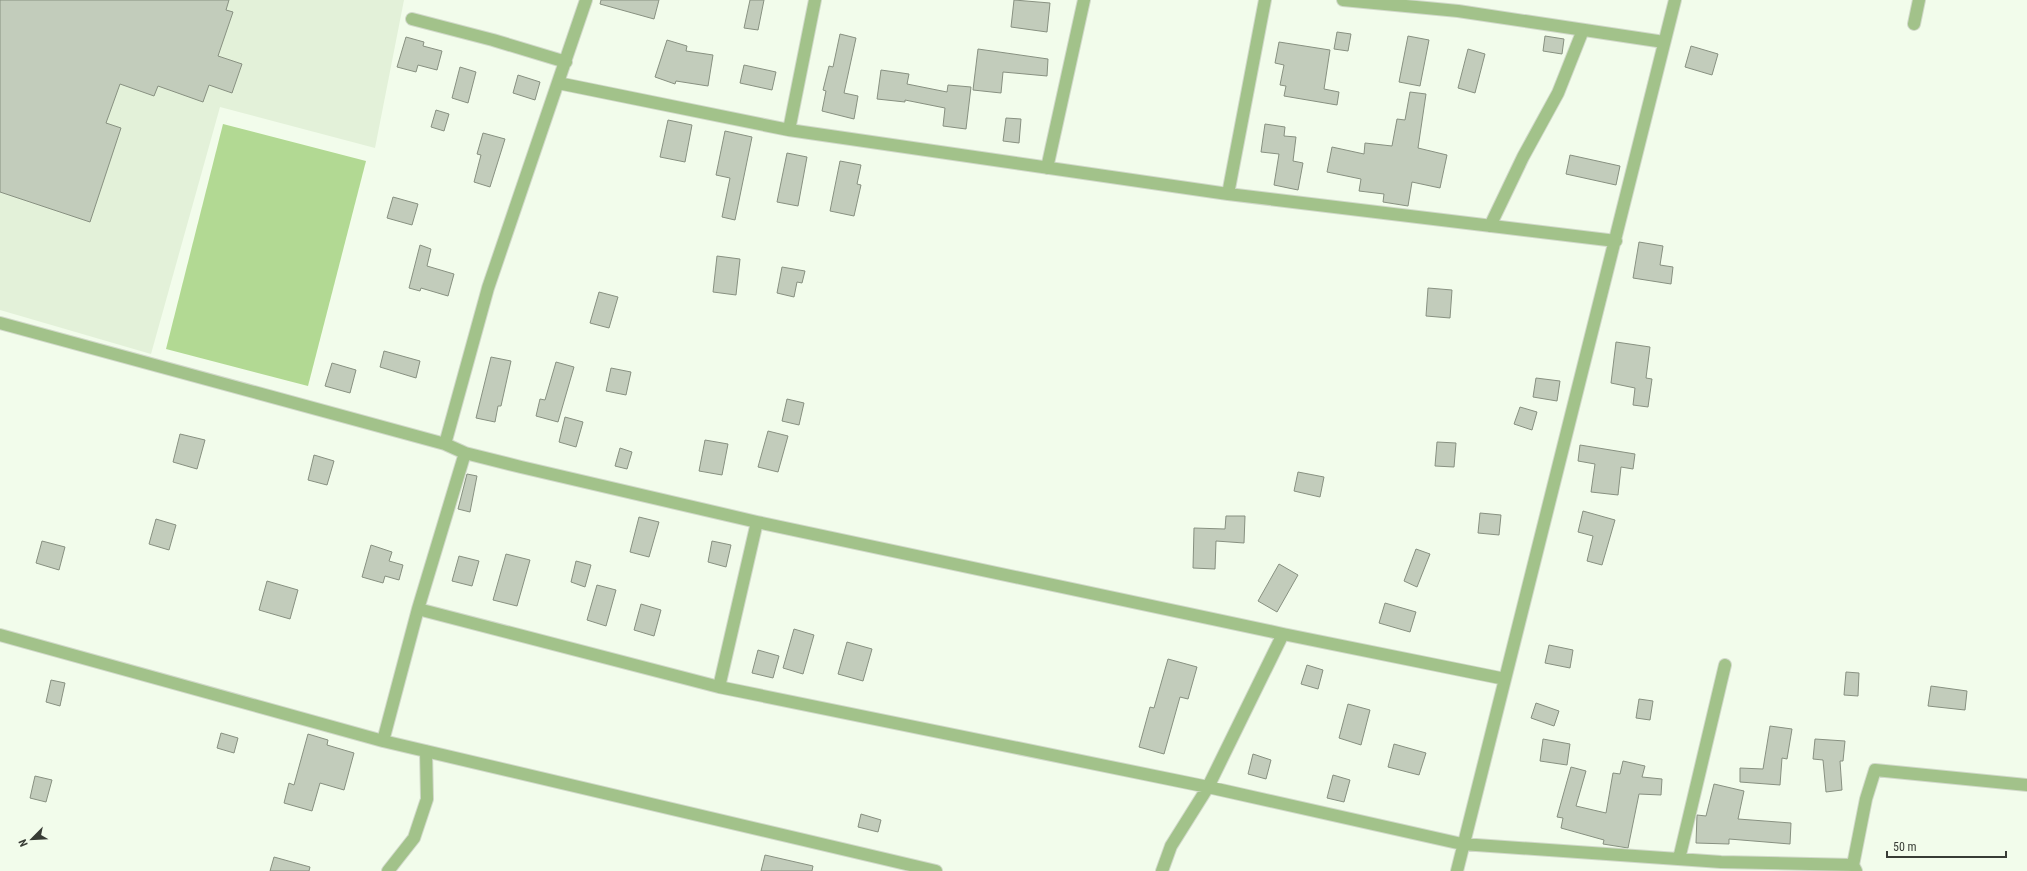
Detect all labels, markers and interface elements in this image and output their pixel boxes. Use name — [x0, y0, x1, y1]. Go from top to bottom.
north arrow — [12, 819, 52, 859]
scale bar — [1887, 833, 2006, 859]
text: N — [16, 837, 31, 849]
text: 50 m — [1893, 840, 1917, 854]

